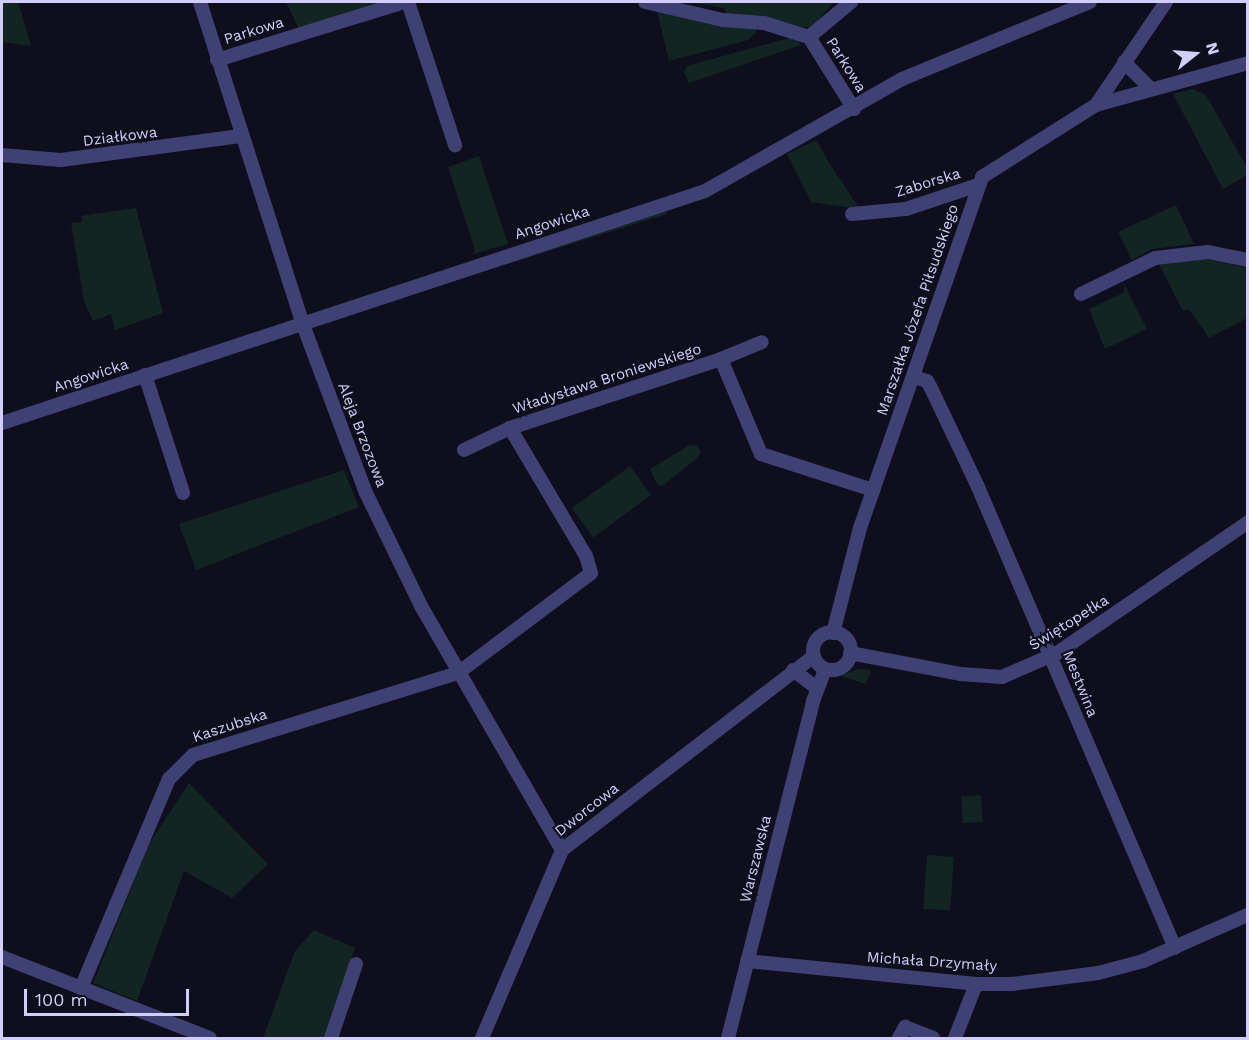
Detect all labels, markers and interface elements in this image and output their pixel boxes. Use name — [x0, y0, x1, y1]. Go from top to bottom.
street label: Parkowa — [222, 13, 286, 49]
north arrow — [1165, 24, 1225, 84]
street label: Parkowa — [822, 34, 870, 96]
text: N — [1202, 40, 1224, 57]
street label: Działkowa — [82, 124, 158, 150]
street label: Zaborska — [893, 165, 963, 201]
street label: Angowicka — [512, 202, 592, 244]
street label: Marszałka Józefa Piłsudskiego — [873, 202, 963, 418]
street label: Władysława Broniewskiego — [510, 340, 704, 418]
street label: Angowicka — [51, 355, 131, 397]
street label: Aleja Brzozowa — [334, 380, 390, 490]
street label: Świętopełka — [1026, 591, 1112, 655]
street label: Mestwina — [1059, 648, 1101, 720]
street label: Kaszubska — [190, 705, 270, 747]
street label: Dworcowa — [552, 780, 622, 840]
street label: Warszawska — [736, 813, 776, 905]
street label: Michała Drzymały — [866, 948, 998, 976]
scale bar — [27, 977, 192, 1015]
text: 100 m — [35, 989, 88, 1010]

